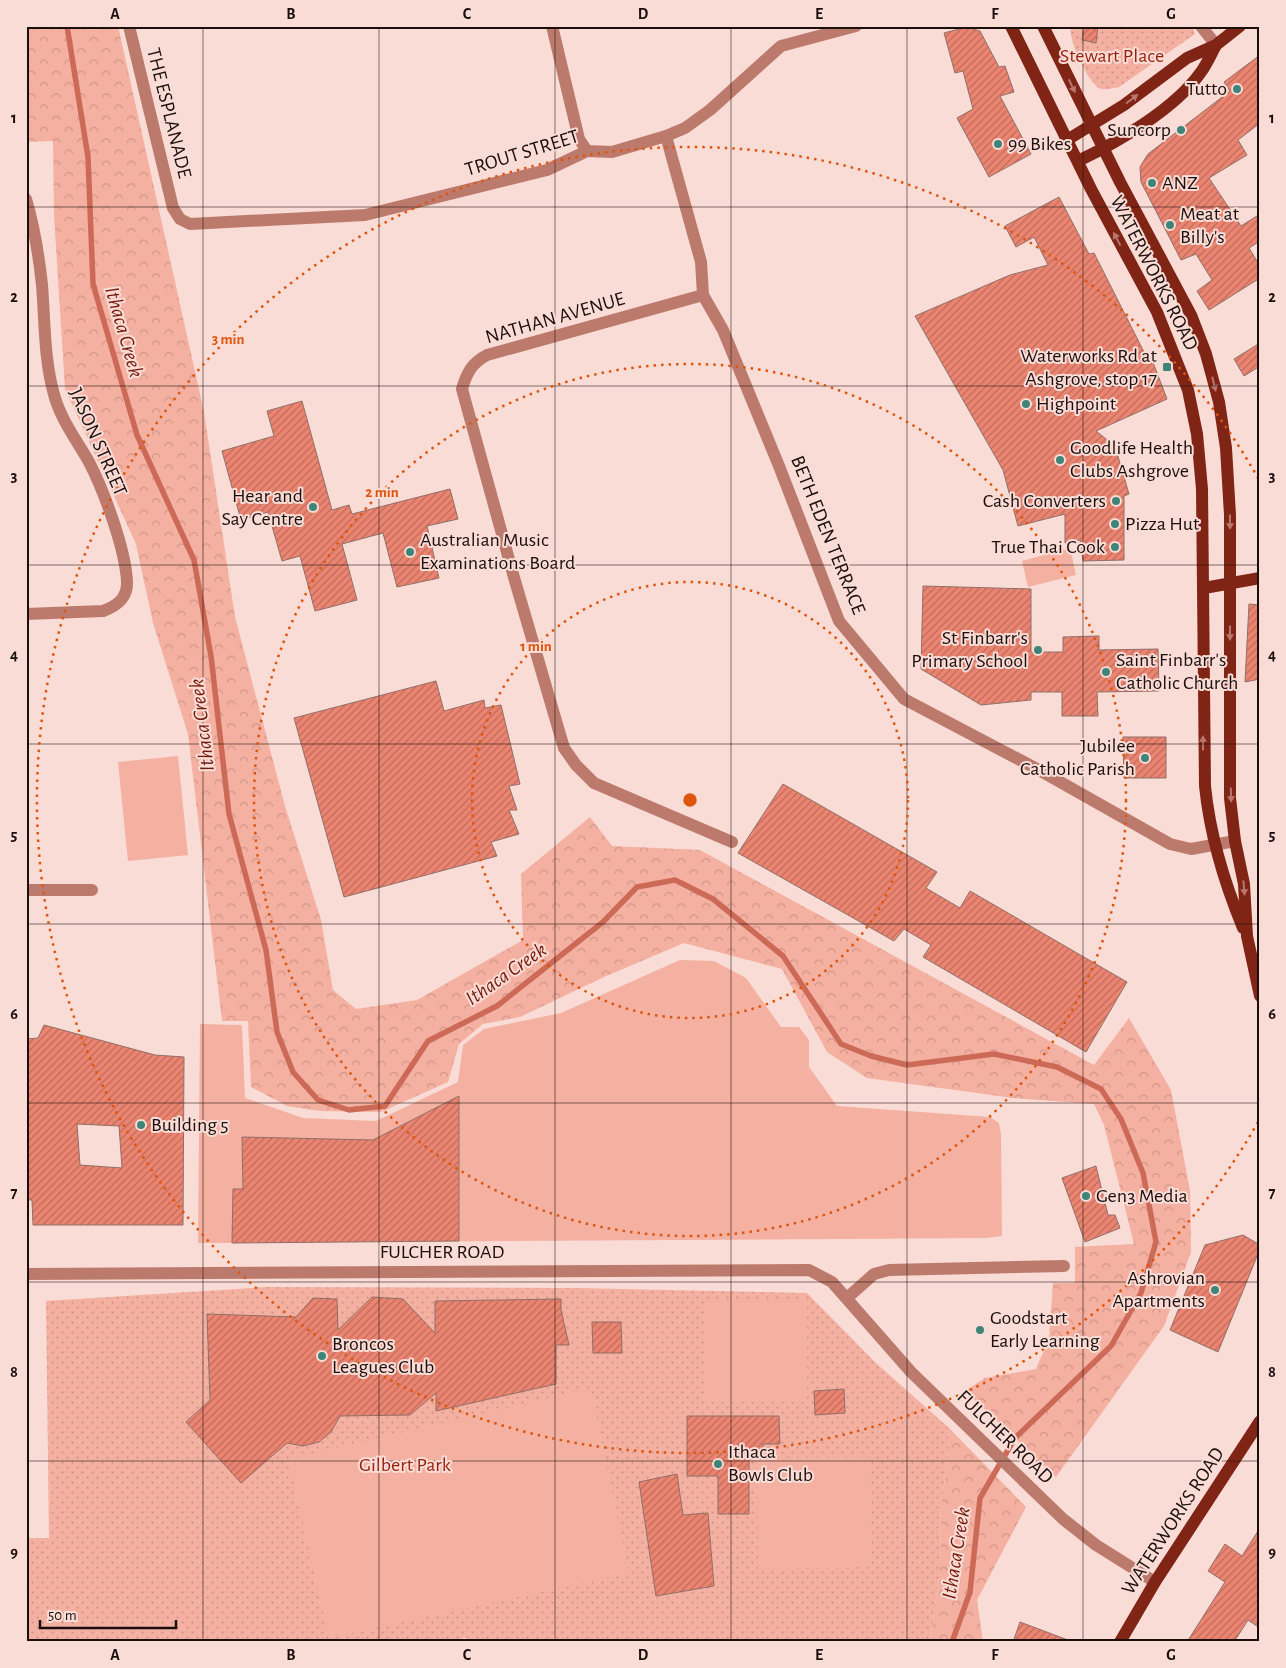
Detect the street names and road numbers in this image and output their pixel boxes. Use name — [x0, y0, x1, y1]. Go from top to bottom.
street label: THE ESPLANADE — [143, 46, 195, 181]
street label: TROUT STREET — [463, 126, 582, 180]
street label: WATERWORKS ROAD — [1106, 192, 1202, 354]
street label: NATHAN AVENUE — [483, 288, 627, 347]
street label: JASON STREET — [65, 385, 131, 499]
street label: BETH EDEN TERRACE — [787, 453, 869, 618]
street label: FULCHER ROAD — [380, 1242, 504, 1262]
street label: FULCHER ROAD — [953, 1386, 1057, 1488]
street label: WATERWORKS ROAD — [1118, 1444, 1228, 1598]

